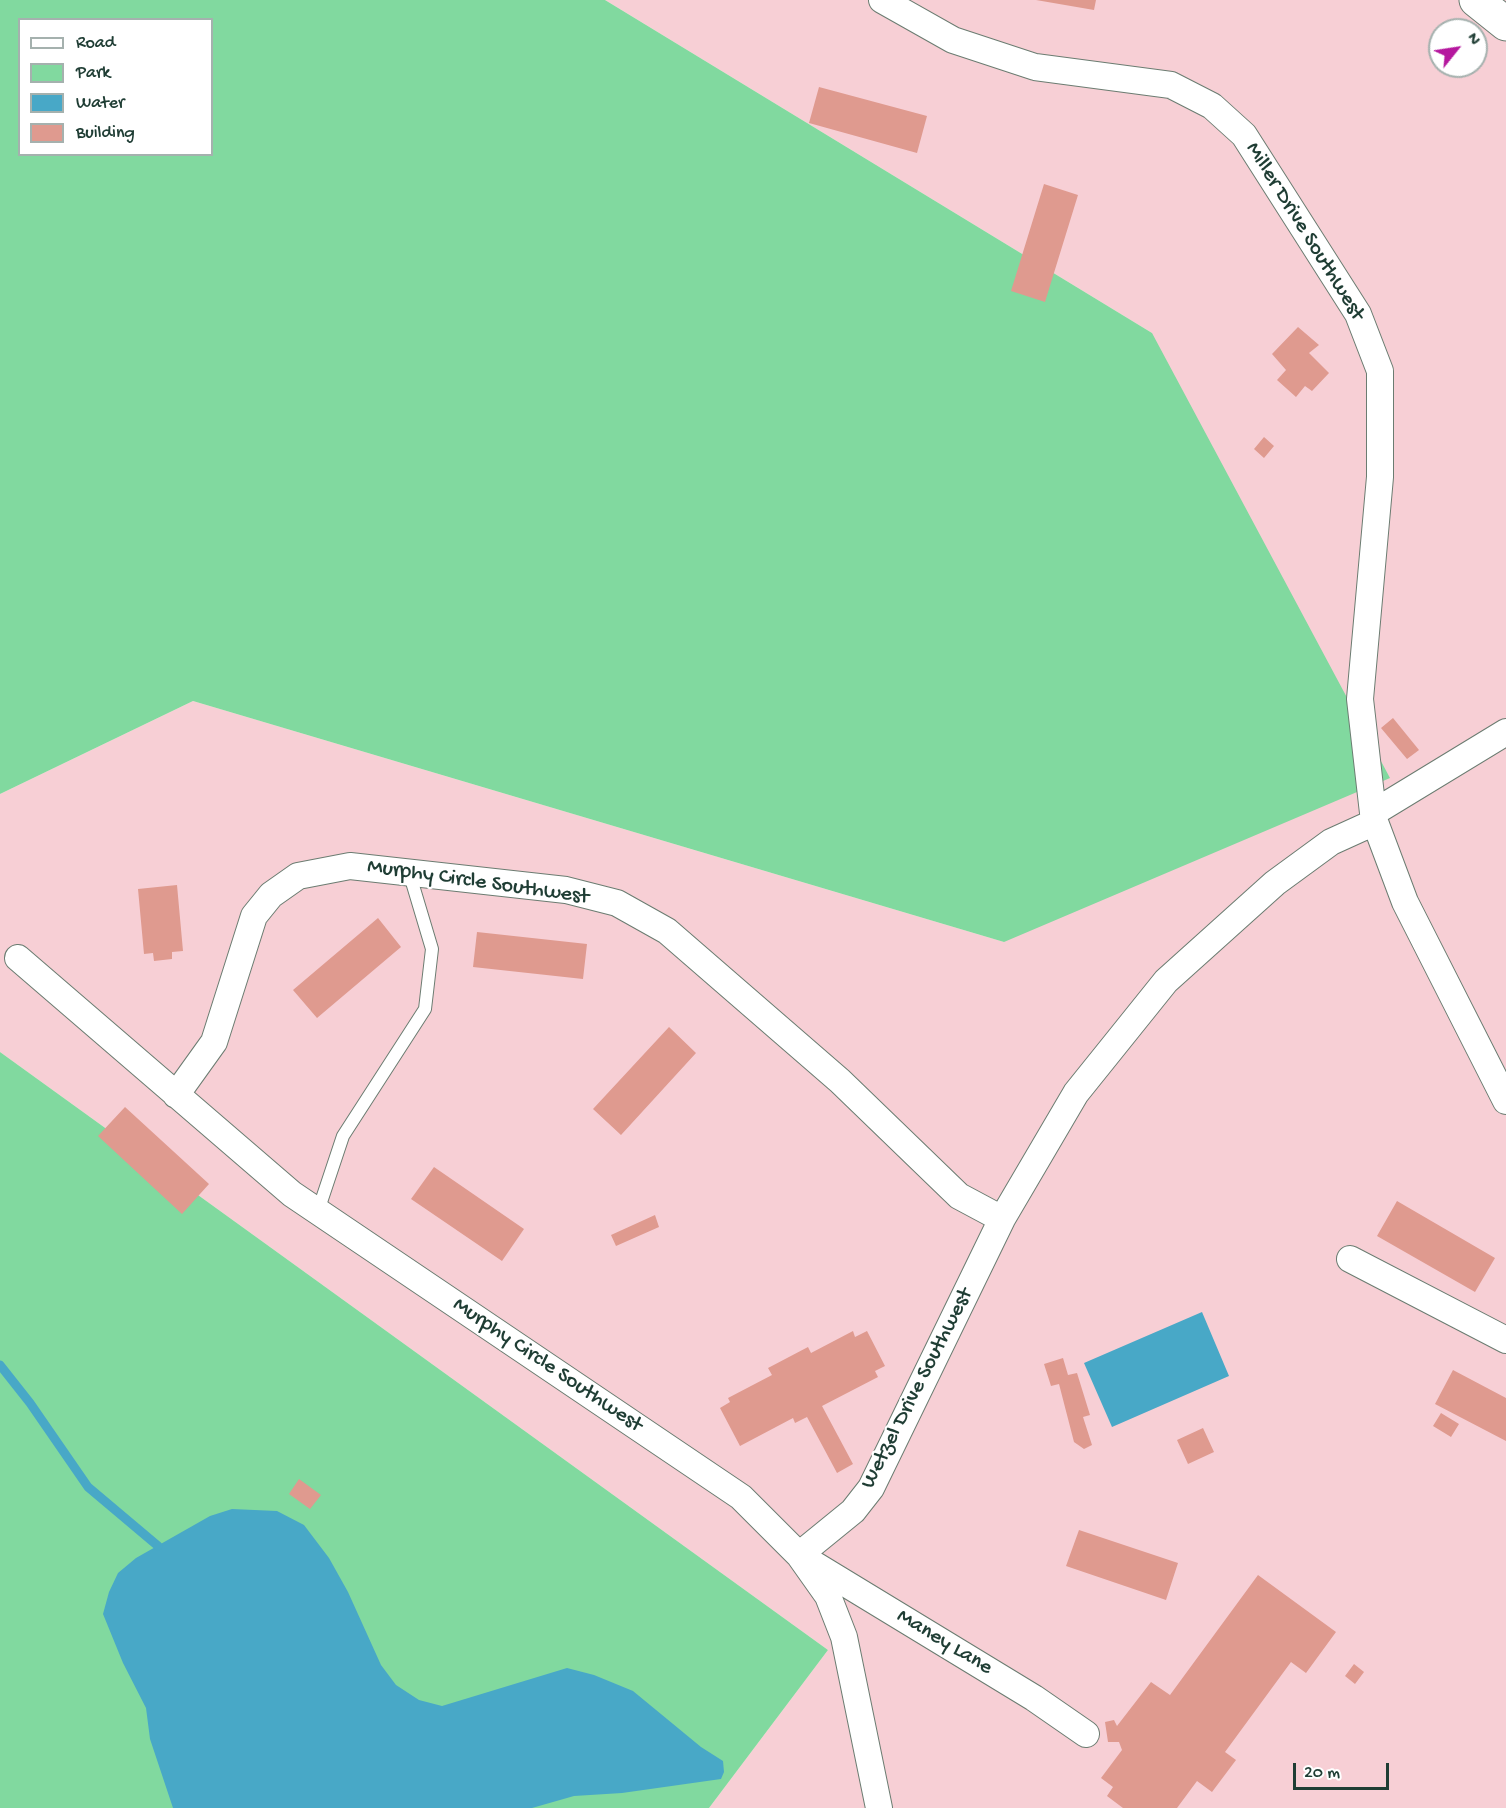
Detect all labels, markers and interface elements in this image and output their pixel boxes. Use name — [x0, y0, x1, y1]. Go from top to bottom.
legend — [18, 18, 213, 156]
north arrow — [1428, 18, 1488, 78]
text: N — [1461, 30, 1483, 49]
text: Road — [76, 33, 115, 54]
text: Park — [76, 63, 110, 84]
text: Water — [76, 93, 124, 114]
text: Building — [76, 123, 135, 144]
street label: Miller Drive Southwest — [1238, 138, 1370, 326]
street label: Murphy Circle Southwest — [365, 854, 591, 912]
street label: Wetzel Drive Southwest — [856, 1284, 980, 1494]
street label: Murphy Circle Southwest — [447, 1293, 647, 1439]
street label: Maney Lane — [891, 1604, 997, 1682]
scale bar — [1296, 1751, 1392, 1789]
text: 20 m — [1304, 1763, 1340, 1784]

